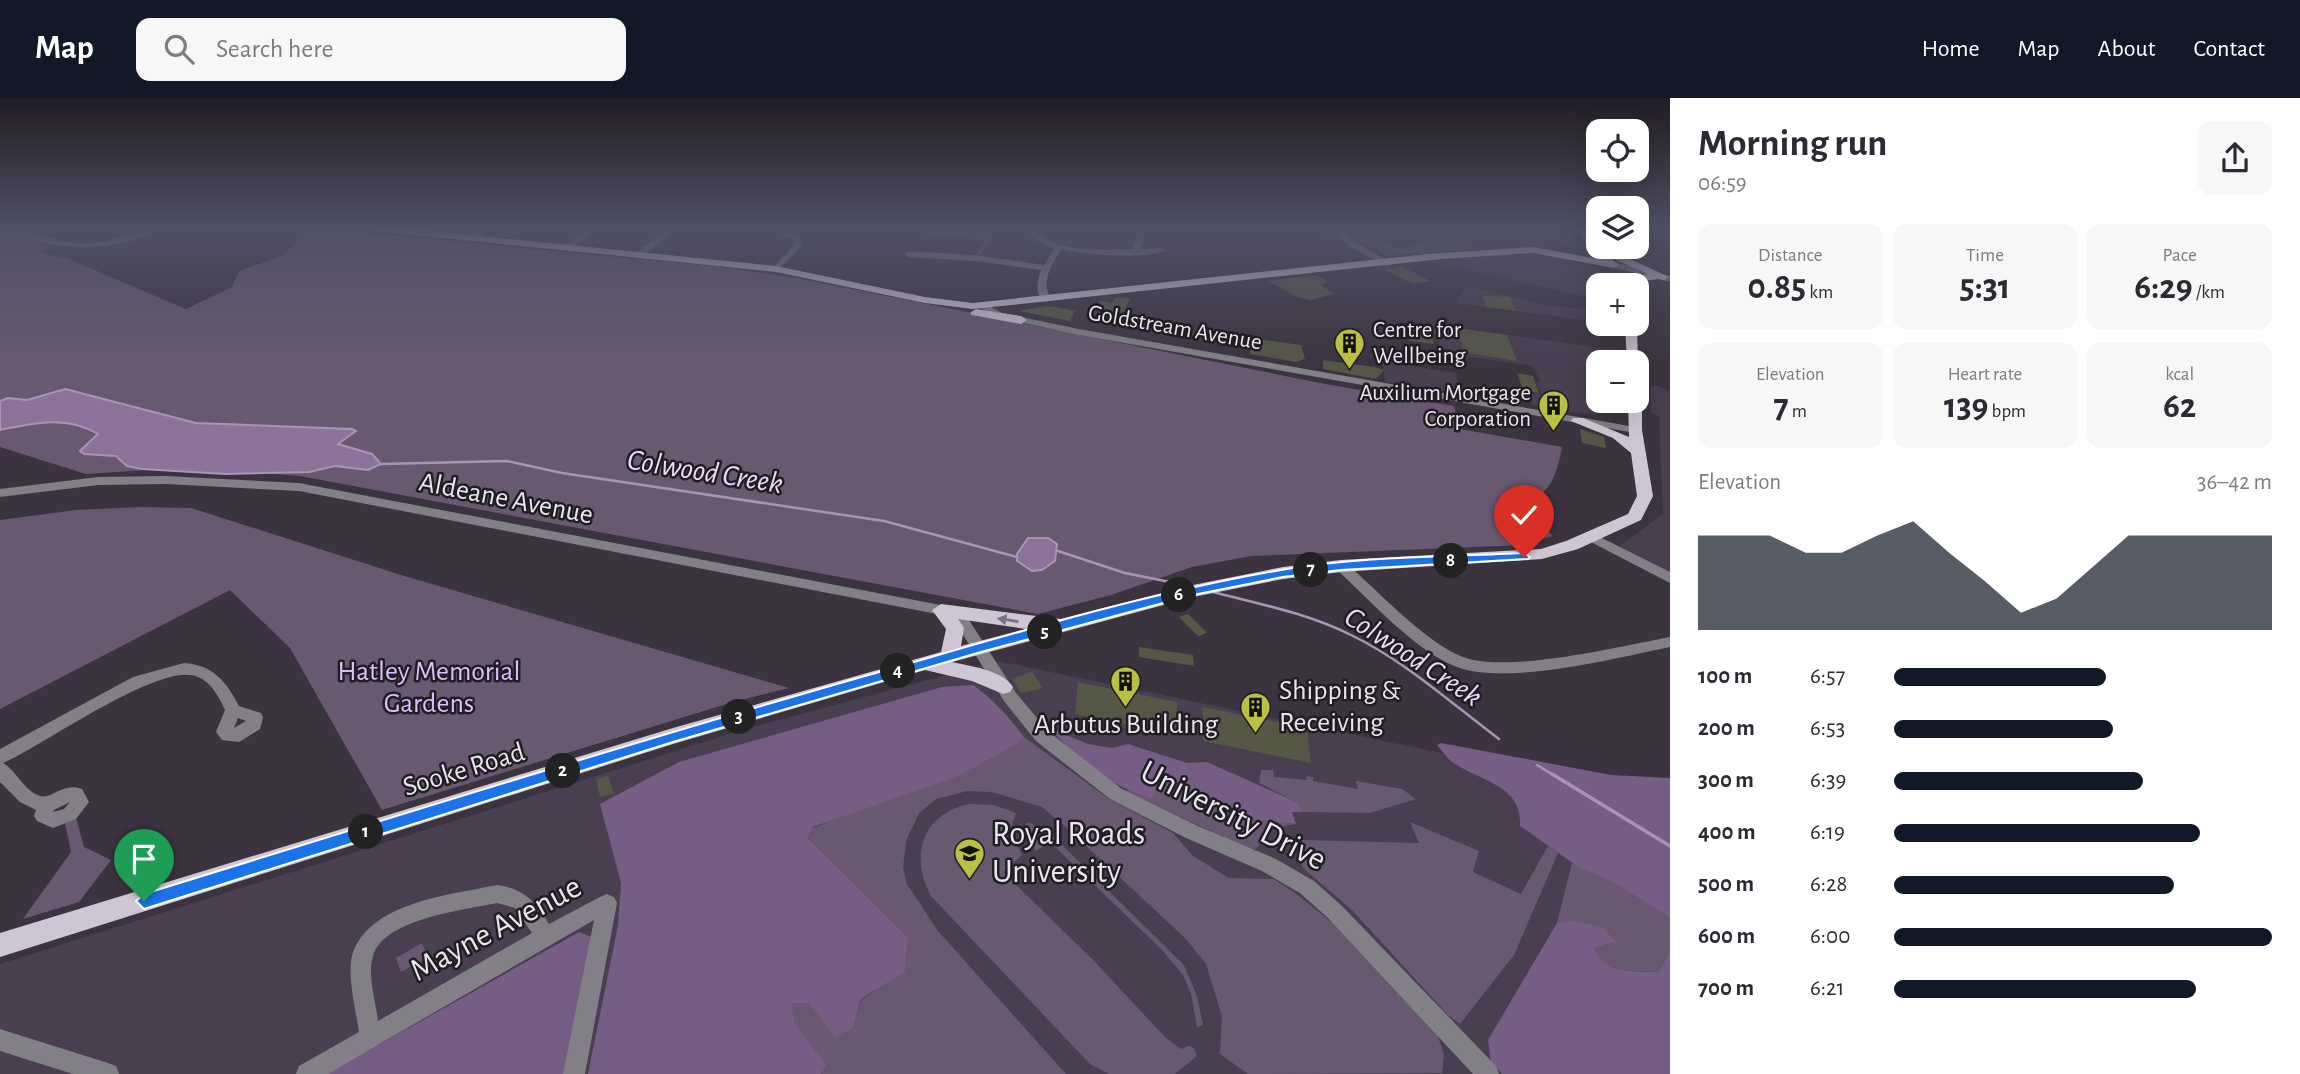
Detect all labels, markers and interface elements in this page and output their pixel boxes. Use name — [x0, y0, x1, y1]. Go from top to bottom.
search box — [136, 18, 626, 81]
icon: search — [160, 30, 198, 68]
text: Map — [35, 32, 94, 65]
text: Search here — [216, 36, 334, 62]
text: Home — [1922, 37, 1980, 61]
text: Map — [2018, 37, 2060, 61]
text: About — [2098, 37, 2155, 61]
text: Contact — [2193, 37, 2265, 61]
map controls — [1586, 119, 1649, 413]
button: locate — [1586, 119, 1649, 182]
button: share — [2198, 121, 2272, 195]
text: Morning run — [1698, 125, 1887, 163]
text: 06:59 — [1698, 172, 1747, 195]
button: layers — [1586, 196, 1649, 259]
text: Distance — [1758, 246, 1823, 265]
text: Time — [1966, 246, 2004, 265]
text: Pace — [2163, 246, 2197, 265]
text: 0.85 — [1748, 270, 1806, 305]
text: 5:31 — [1960, 270, 2010, 305]
text: 6:29 — [2134, 270, 2193, 305]
button: + — [1586, 273, 1649, 336]
text: km — [1806, 283, 1833, 302]
text: /km — [2193, 283, 2225, 302]
street label: Goldstream Avenue — [1086, 301, 1264, 355]
place label: Centre for Wellbeing — [1373, 319, 1466, 368]
building icon: Centre for Wellbeing — [1333, 326, 1367, 370]
button: − — [1586, 350, 1649, 413]
text: Elevation — [1756, 365, 1825, 384]
text: Heart rate — [1948, 365, 2022, 384]
text: kcal — [2165, 365, 2194, 384]
place label: Auxilium Mortgage Corporation — [1360, 382, 1531, 431]
building icon: Auxilium Mortgage Corporation — [1537, 389, 1571, 433]
text: 7 — [1774, 389, 1789, 424]
text: 139 — [1944, 389, 1988, 424]
text: 62 — [2163, 389, 2196, 424]
text: m — [1789, 402, 1807, 421]
text: bpm — [1988, 402, 2026, 421]
water label: Colwood Creek — [625, 445, 785, 499]
street label: Aldeane Avenue — [417, 468, 595, 530]
text: Elevation — [1698, 471, 1781, 494]
text: 36–42 m — [2197, 471, 2272, 494]
pin — [1494, 485, 1554, 557]
icon: check — [1505, 496, 1543, 534]
pin: 8 — [1434, 544, 1468, 578]
text: 8 — [1446, 551, 1455, 570]
pin: 7 — [1294, 552, 1328, 588]
text: 7 — [1306, 560, 1315, 579]
pin: 6 — [1162, 578, 1196, 612]
text: 6 — [1174, 585, 1183, 604]
water label: Colwood Creek — [1339, 602, 1487, 712]
one-way arrow — [997, 614, 1019, 625]
pin: 5 — [1028, 614, 1062, 650]
text: 5 — [1040, 622, 1049, 641]
pin: 4 — [880, 654, 916, 688]
park label: Hatley Memorial Gardens — [338, 658, 520, 718]
text: 4 — [893, 661, 902, 680]
building icon: Arbutus Building — [1109, 664, 1143, 708]
text: 100 m — [1698, 665, 1752, 688]
text: 6:57 — [1810, 665, 1845, 688]
place label: Shipping & Receiving — [1279, 677, 1401, 737]
building icon: Shipping & Receiving — [1239, 690, 1273, 734]
pin: 3 — [722, 700, 756, 734]
text: 3 — [734, 707, 743, 726]
place label: Arbutus Building — [1034, 711, 1218, 739]
text: 200 m — [1698, 717, 1755, 740]
text: 6:53 — [1810, 717, 1845, 740]
street label: Sooke Road — [400, 738, 528, 802]
pin: 2 — [546, 754, 580, 788]
street label: University Drive — [1135, 755, 1331, 877]
text: 2 — [558, 761, 567, 780]
text: 300 m — [1698, 769, 1754, 792]
text: 6:39 — [1810, 769, 1846, 792]
pin: 1 — [348, 814, 384, 850]
place label: Royal Roads University — [992, 818, 1145, 889]
text: 400 m — [1698, 821, 1756, 844]
text: 6:19 — [1810, 821, 1845, 844]
text: 1 — [362, 822, 369, 841]
pin — [114, 829, 174, 901]
school or university icon: Royal Roads University — [952, 836, 986, 880]
icon: arrive — [125, 840, 163, 878]
street label: Mayne Avenue — [405, 870, 587, 988]
text: 500 m — [1698, 873, 1754, 896]
text: 6:28 — [1810, 873, 1847, 896]
text: 600 m — [1698, 925, 1755, 948]
text: 6:00 — [1810, 925, 1850, 948]
text: 700 m — [1698, 977, 1754, 1000]
text: 6:21 — [1810, 977, 1844, 1000]

